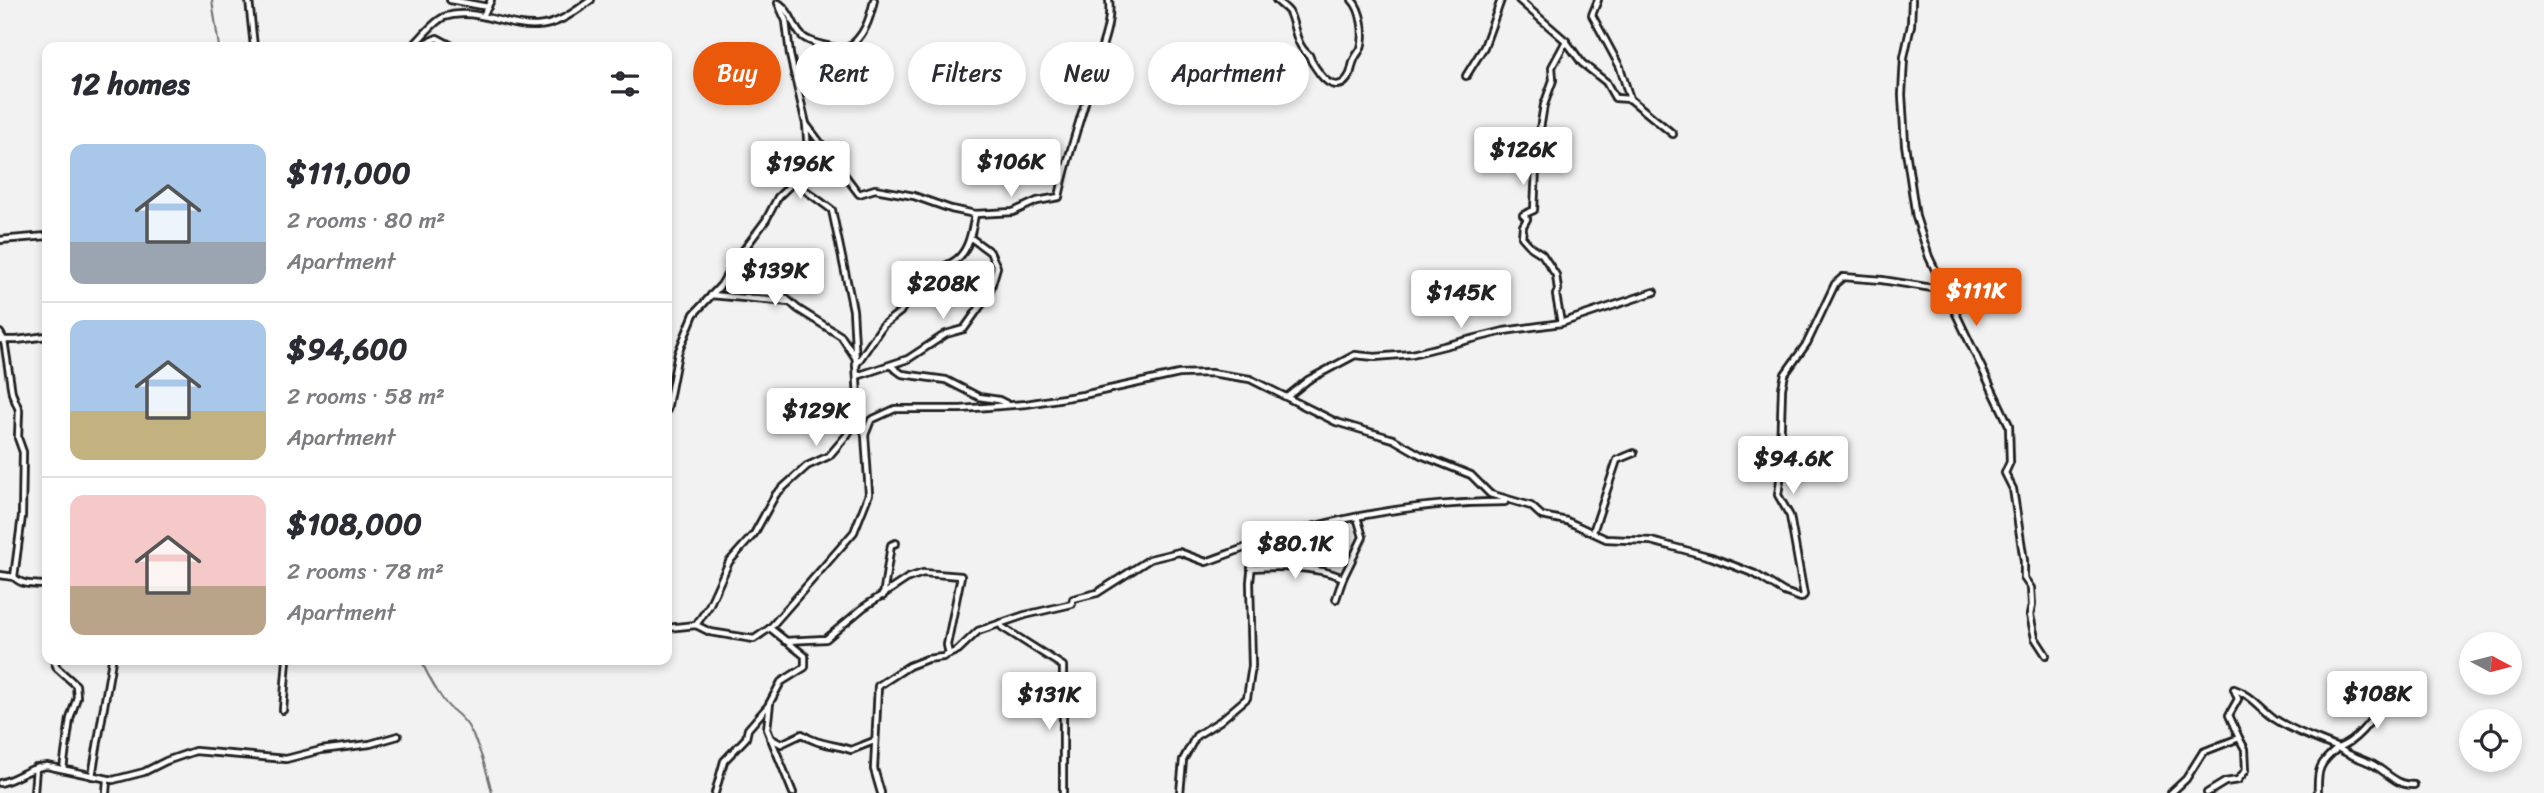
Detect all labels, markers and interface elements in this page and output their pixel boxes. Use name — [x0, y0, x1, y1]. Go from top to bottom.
chip: Buy — [693, 42, 781, 105]
chip: Rent — [795, 42, 894, 105]
chip: Filters — [908, 42, 1026, 105]
chip: New — [1040, 42, 1134, 105]
chip: Apartment — [1148, 42, 1309, 105]
text: 12 homes — [70, 57, 190, 111]
icon: filters — [606, 65, 644, 103]
pin: $126K — [1474, 128, 1572, 187]
text: $126K — [1490, 129, 1556, 170]
pin: $106K — [962, 140, 1060, 199]
text: $106K — [978, 141, 1044, 182]
pin: $196K — [751, 142, 849, 201]
text: $196K — [767, 143, 833, 184]
text: $111,000 — [287, 146, 411, 200]
icon: home — [126, 172, 210, 256]
text: 2 rooms · 80 m² — [287, 200, 445, 241]
text: Apartment — [287, 241, 396, 282]
pin: $139K — [726, 248, 824, 308]
text: $139K — [742, 250, 808, 291]
pin: $208K — [894, 262, 992, 321]
text: $208K — [907, 263, 979, 304]
pin: $111K — [1927, 268, 2025, 328]
pin: $145K — [1412, 270, 1510, 330]
text: $111K — [1946, 270, 2006, 311]
text: $145K — [1427, 272, 1495, 313]
text: $94,600 — [287, 322, 407, 376]
icon: home — [126, 348, 210, 432]
text: 2 rooms · 58 m² — [287, 376, 445, 417]
pin: $129K — [767, 388, 865, 448]
text: $129K — [783, 390, 849, 431]
text: Apartment — [287, 417, 396, 458]
pin: $94.6K — [1736, 436, 1850, 496]
text: $94.6K — [1754, 438, 1832, 479]
text: $108,000 — [287, 497, 422, 551]
pin: $80.1K — [1238, 522, 1352, 581]
icon: home — [126, 523, 210, 607]
text: $80.1K — [1258, 523, 1332, 564]
text: 2 rooms · 78 m² — [287, 551, 444, 592]
text: Apartment — [287, 592, 396, 633]
north arrow — [2459, 632, 2522, 695]
map controls — [2459, 632, 2522, 772]
pin: $131K — [1000, 672, 1098, 732]
pin: $108K — [2328, 672, 2426, 731]
text: $108K — [2343, 673, 2411, 714]
text: $131K — [1018, 674, 1080, 715]
button: locate — [2459, 709, 2522, 772]

